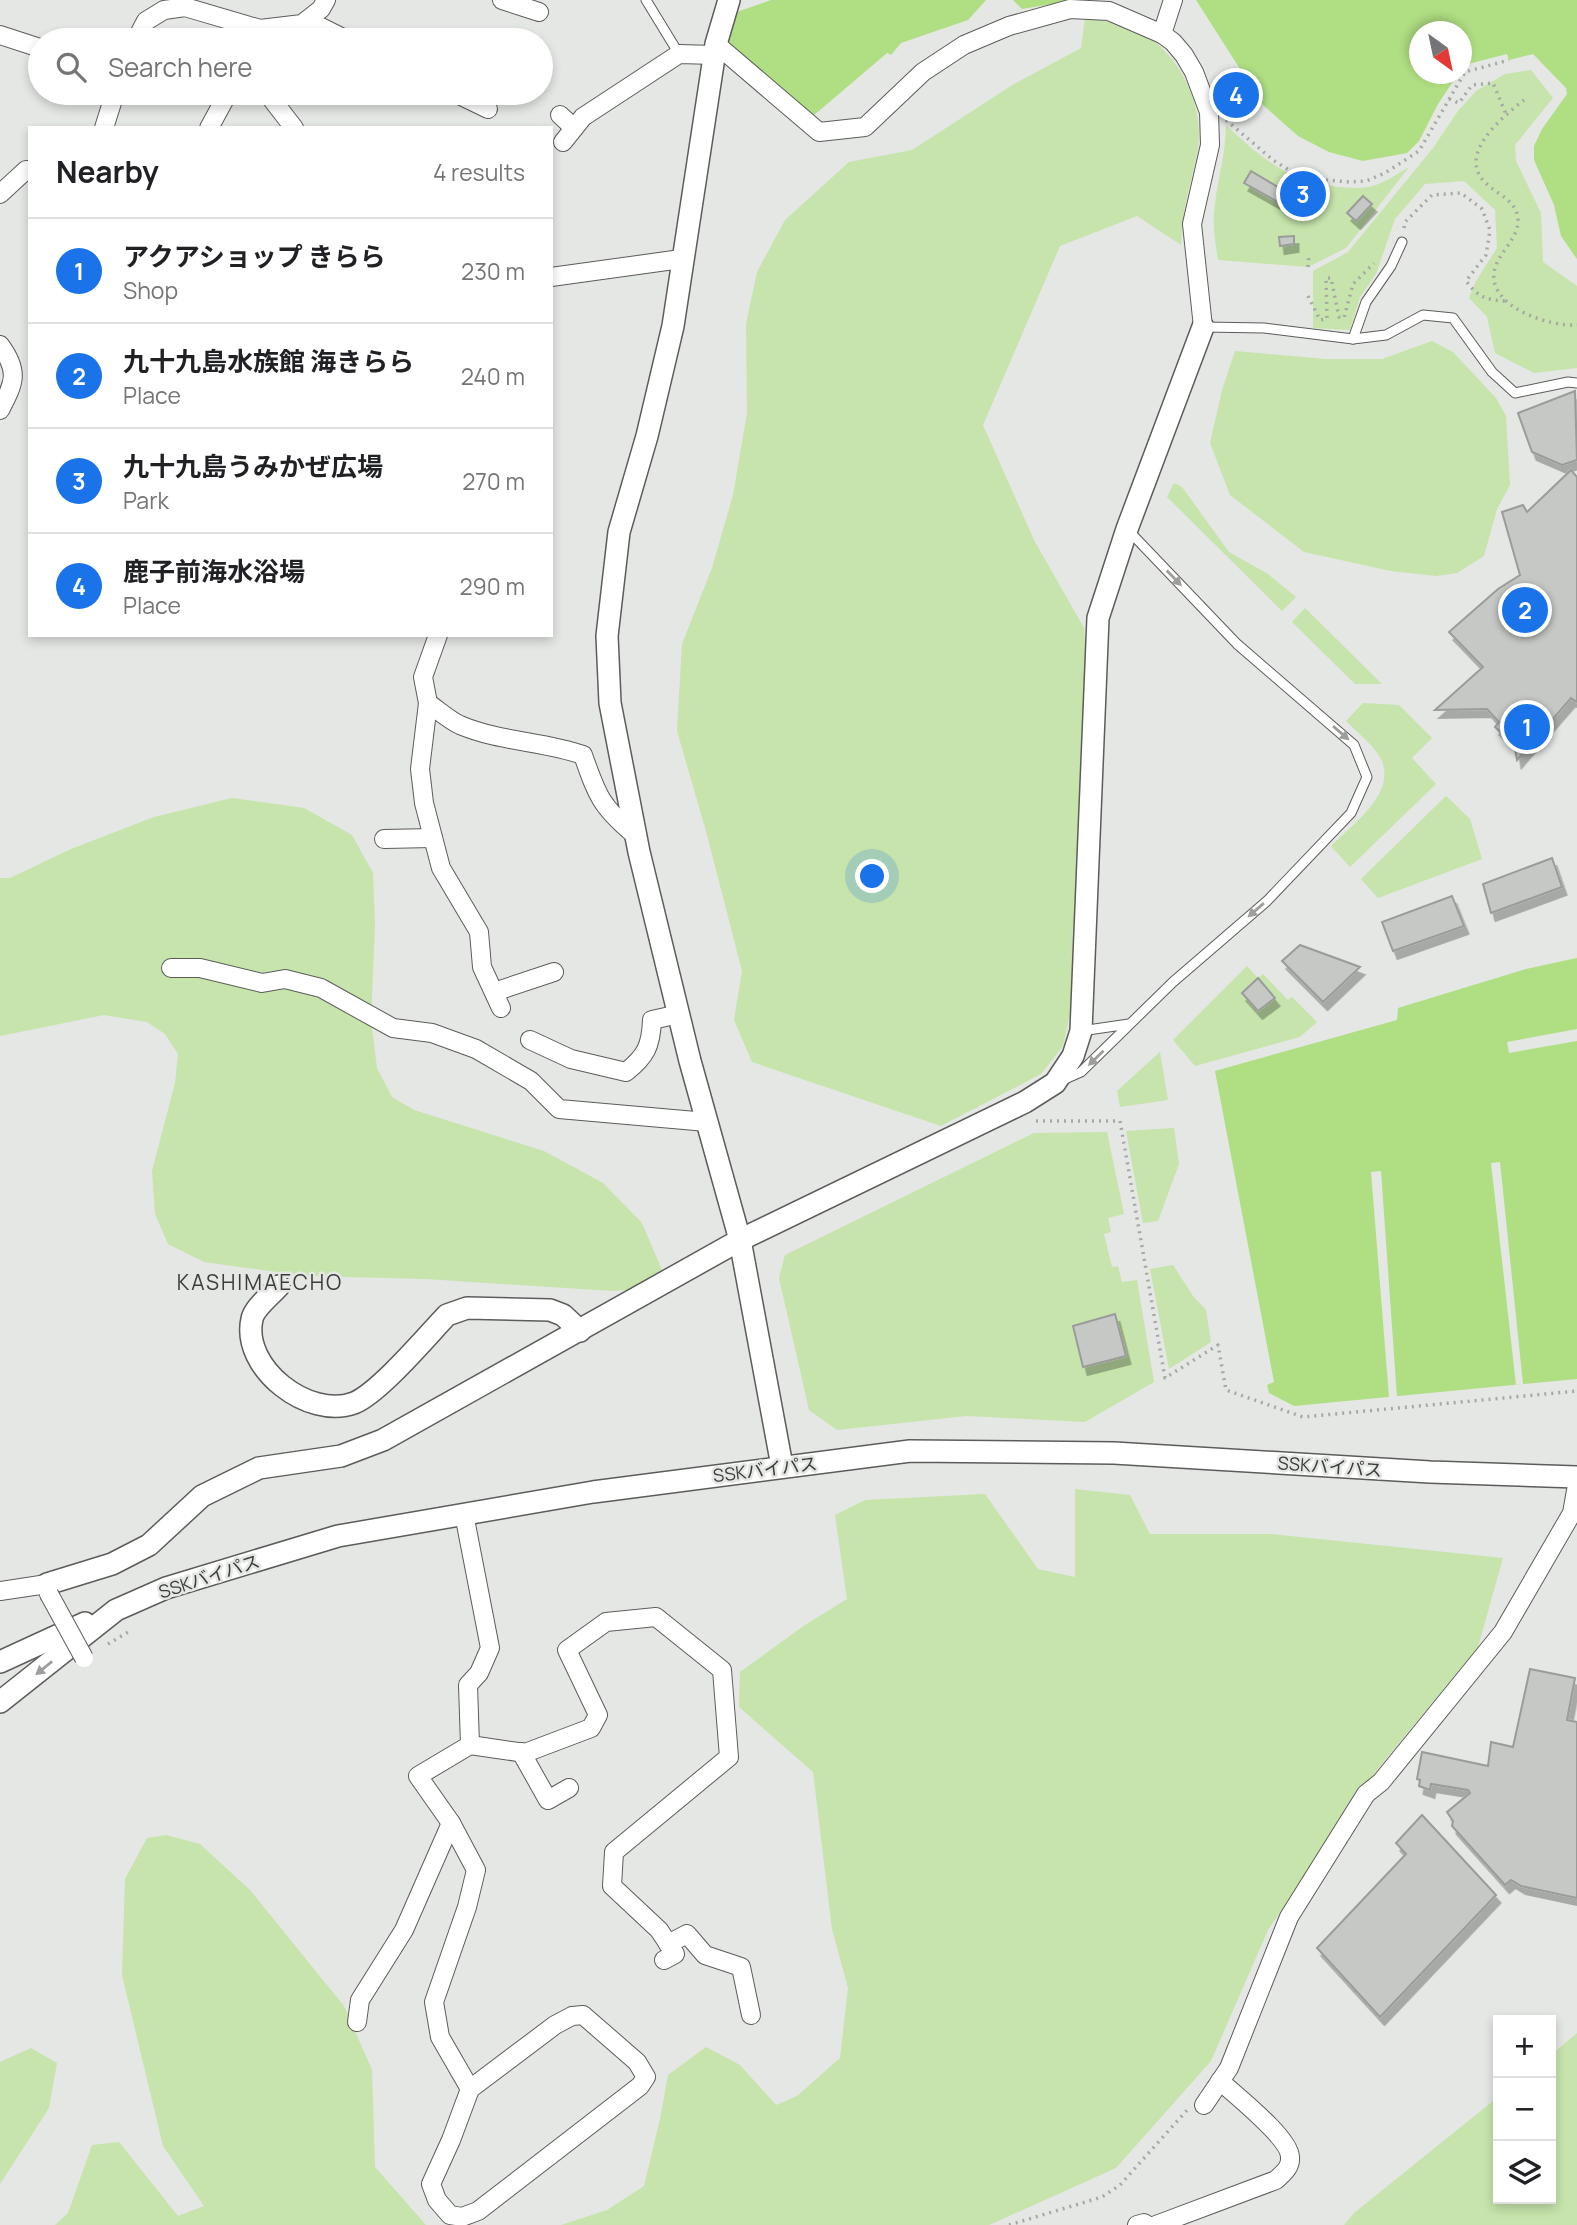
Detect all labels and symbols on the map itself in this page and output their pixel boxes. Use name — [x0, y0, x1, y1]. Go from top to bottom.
north arrow — [1409, 21, 1472, 84]
pin: 4 — [1213, 69, 1259, 121]
pin: 3 — [1280, 168, 1326, 220]
one-way arrow — [1166, 570, 1183, 587]
pin: 2 — [1502, 584, 1548, 636]
pin: 1 — [1504, 701, 1550, 753]
one-way arrow — [1332, 725, 1350, 741]
your location — [855, 859, 889, 893]
one-way arrow — [1247, 902, 1265, 918]
one-way arrow — [1087, 1049, 1104, 1066]
district label: KASHIMAECHO — [177, 1268, 343, 1296]
street label: SSKバイパス — [1277, 1450, 1383, 1482]
street label: SSKバイパス — [712, 1451, 818, 1487]
street label: SSKバイパス — [155, 1548, 263, 1604]
one-way arrow — [35, 1660, 53, 1675]

